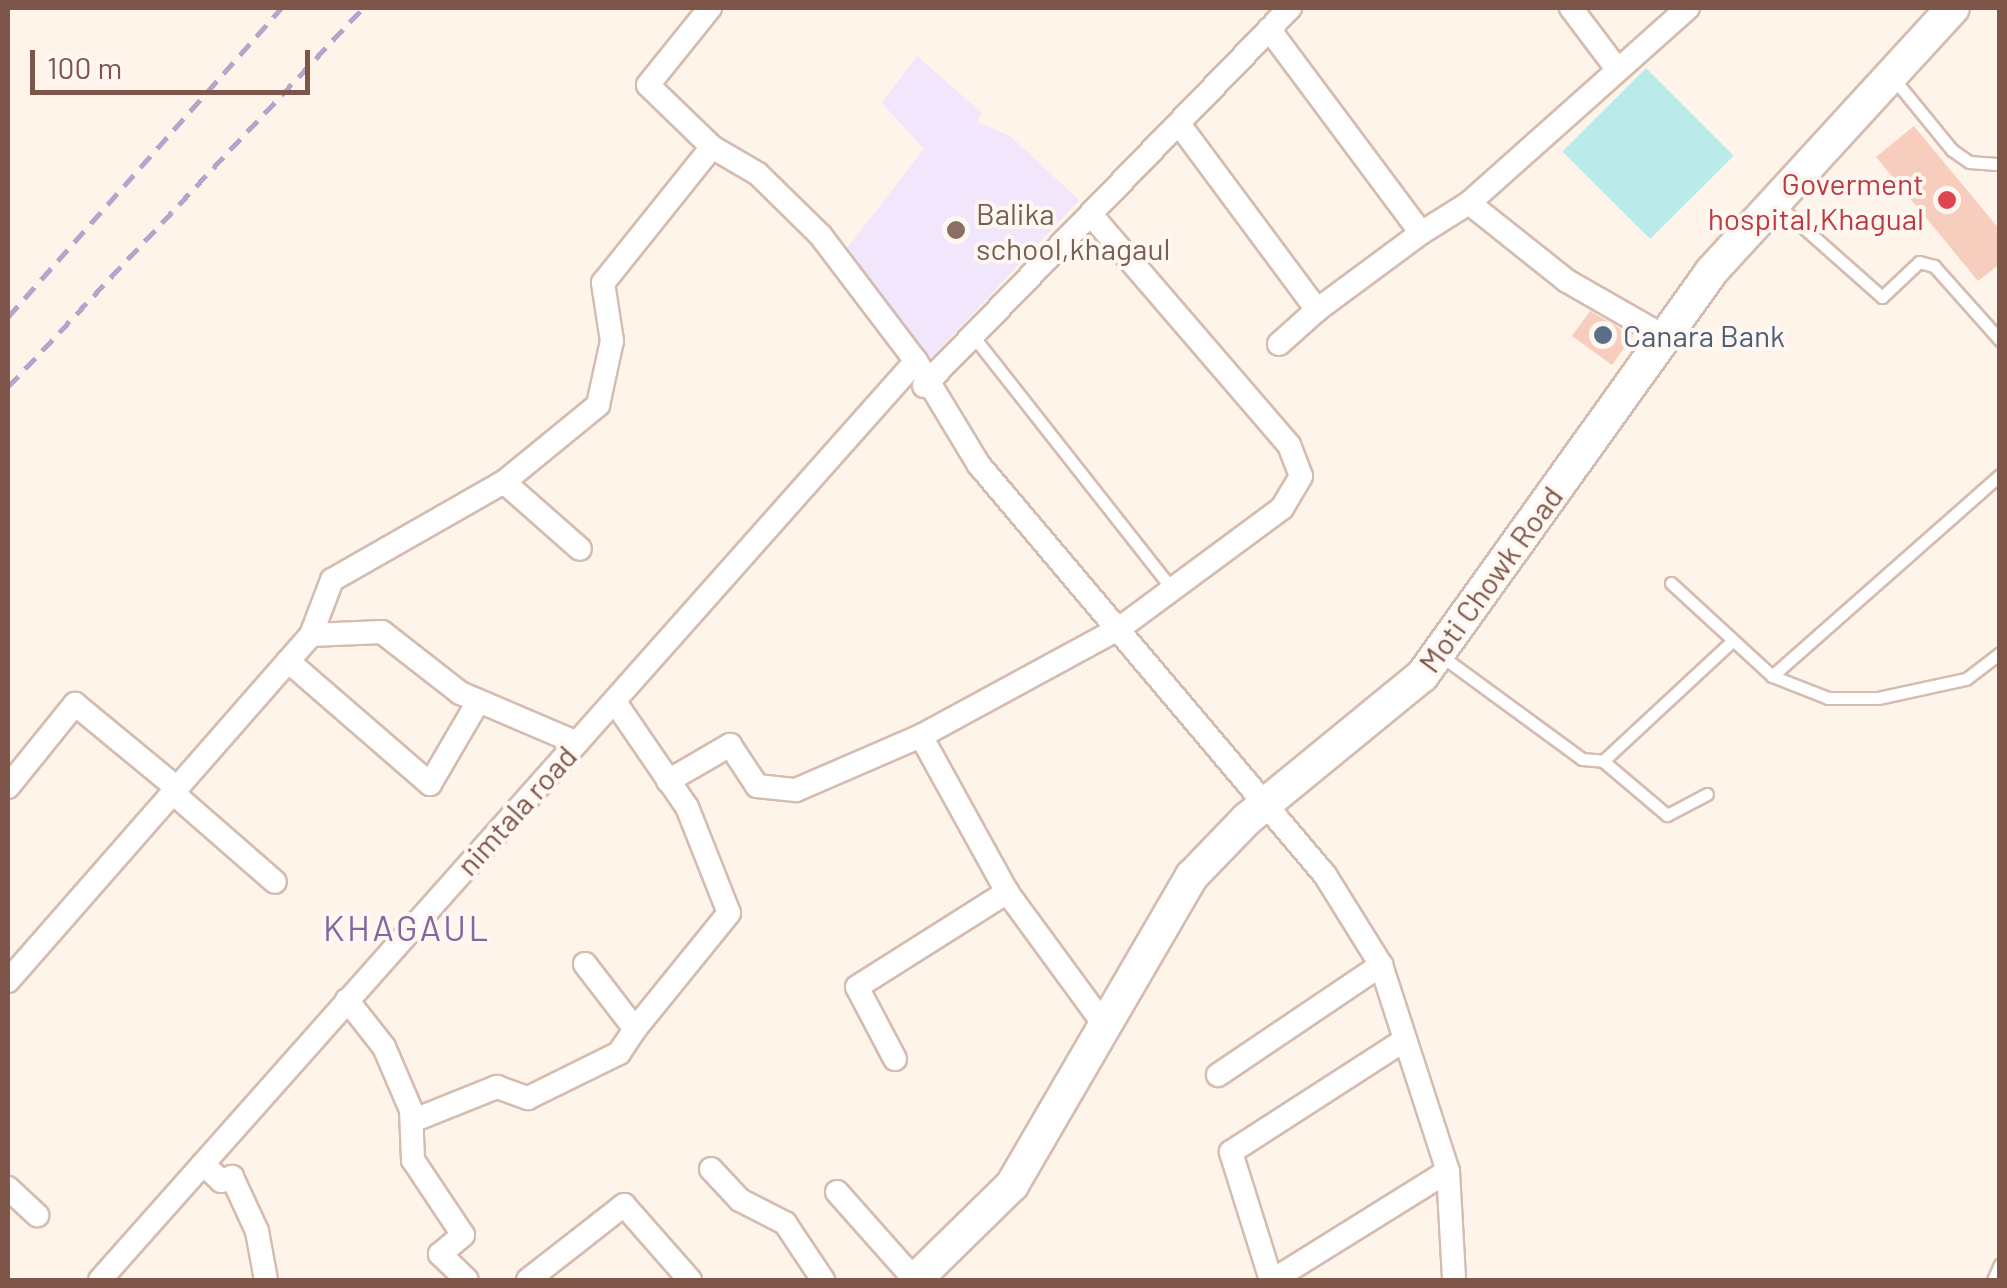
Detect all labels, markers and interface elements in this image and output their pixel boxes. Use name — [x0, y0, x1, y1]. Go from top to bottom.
scale bar — [35, 30, 315, 92]
text: 100 m — [47, 49, 122, 85]
place label: Goverment hospital,Khagual — [1708, 165, 1924, 236]
marker: Goverment hospital,Khagual — [1934, 187, 1960, 213]
place label: Balika school,khagaul — [976, 195, 1170, 266]
marker: Balika school,khagaul — [945, 219, 967, 241]
place label: Canara Bank — [1623, 317, 1785, 353]
marker: Canara Bank — [1592, 324, 1614, 346]
street label: Moti Chowk Road — [1410, 479, 1570, 679]
street label: nimtala road — [448, 738, 584, 882]
district label: KHAGAUL — [323, 906, 491, 948]

